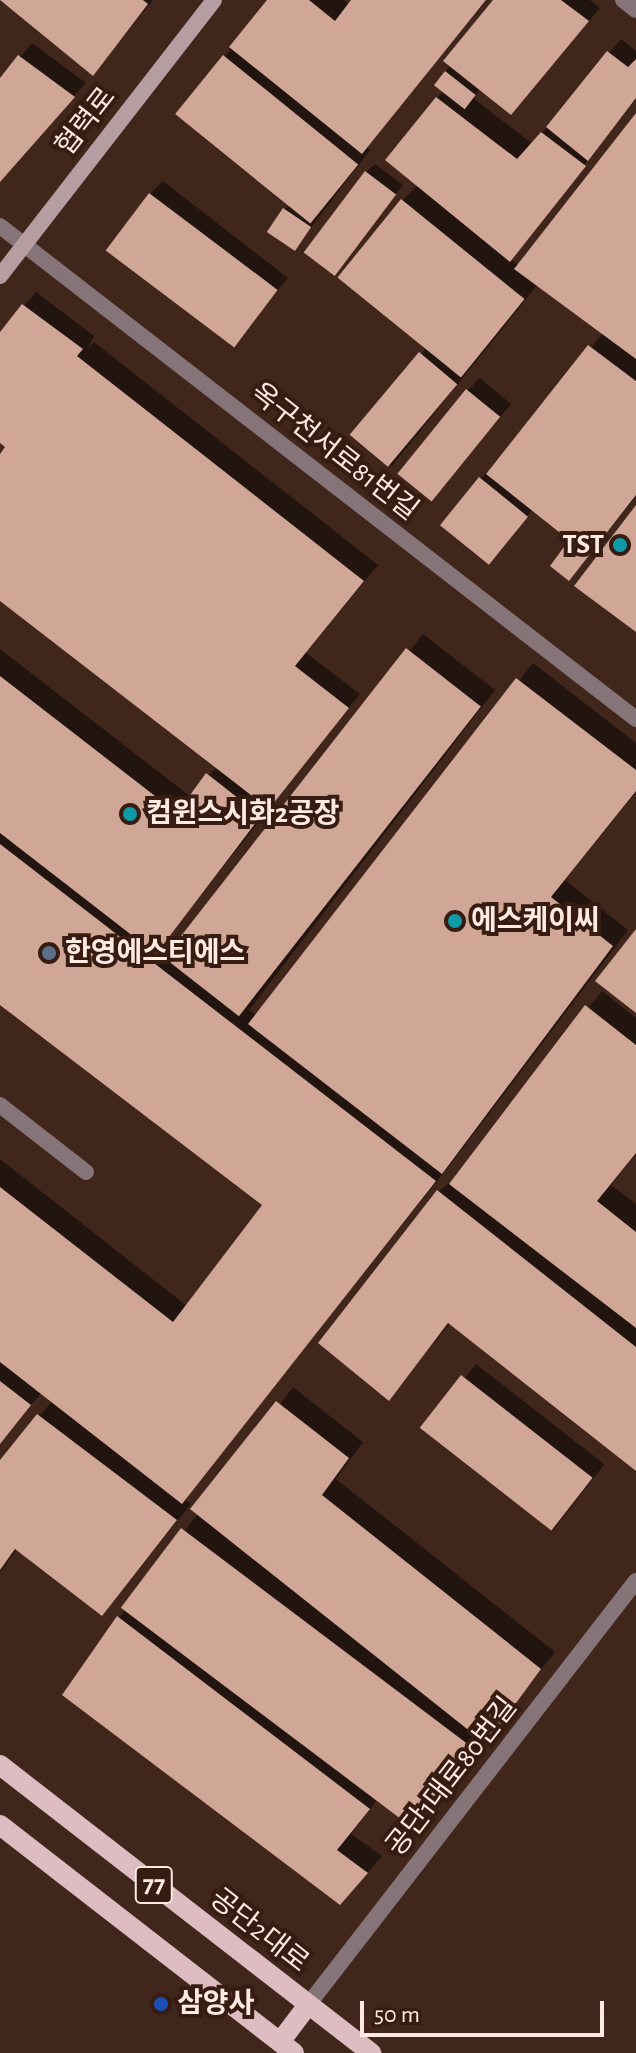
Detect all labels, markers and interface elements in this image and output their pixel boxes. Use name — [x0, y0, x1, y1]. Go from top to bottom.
street label: 협력로 — [49, 81, 123, 163]
street label: 옥구천서로81번길 — [244, 376, 424, 528]
place label: TST — [563, 528, 604, 562]
marker: TST — [611, 536, 629, 554]
place label: 컴윈스시화2공장 — [146, 797, 340, 831]
marker: 컴윈스시화2공장 — [121, 805, 139, 823]
place label: 에스케이씨 — [471, 904, 600, 938]
marker: 에스케이씨 — [446, 912, 464, 930]
place label: 한영에스티에스 — [65, 936, 245, 970]
marker: 한영에스티에스 — [40, 944, 58, 962]
street label: 공단1대로80번길 — [380, 1691, 524, 1863]
road number: 77 — [134, 1863, 174, 1907]
street label: 공단2대로 — [203, 1882, 315, 1980]
scale bar — [364, 1985, 608, 2035]
place label: 삼양사 — [177, 1987, 254, 2021]
marker: 삼양사 — [152, 1995, 170, 2013]
text: 50 m — [374, 2003, 420, 2027]

